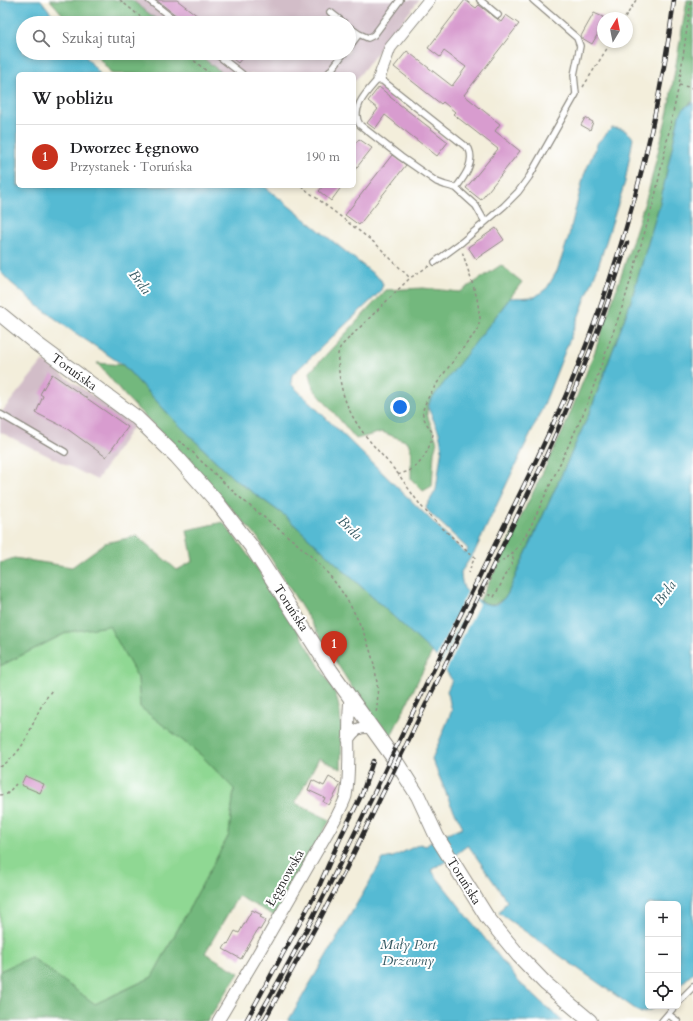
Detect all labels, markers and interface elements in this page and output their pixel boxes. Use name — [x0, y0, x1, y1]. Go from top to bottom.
north arrow — [597, 12, 633, 48]
search box — [16, 16, 356, 60]
icon: search — [30, 27, 52, 49]
text: Szukaj tutaj — [62, 28, 136, 48]
text: W pobliżu — [32, 87, 113, 110]
text: Dworzec Łęgnowo — [70, 138, 199, 158]
text: 1 — [42, 148, 48, 166]
text: 190 m — [306, 148, 340, 166]
text: Przystanek · Toruńska — [70, 158, 192, 176]
water label: Brda — [124, 266, 156, 298]
street label: Toruńska — [47, 349, 101, 395]
your location — [390, 397, 410, 417]
water label: Brda — [334, 512, 366, 544]
water label: Brda — [650, 577, 680, 609]
street label: Toruńska — [269, 581, 313, 635]
pin: 1 — [321, 631, 347, 664]
street label: Łęgnowska — [261, 846, 309, 910]
street label: Toruńska — [442, 854, 486, 908]
map controls — [645, 901, 681, 1009]
button: + — [645, 901, 681, 937]
water label: Mały Port Drzewny — [380, 935, 437, 970]
button: − — [645, 937, 681, 973]
button: locate — [645, 973, 681, 1009]

